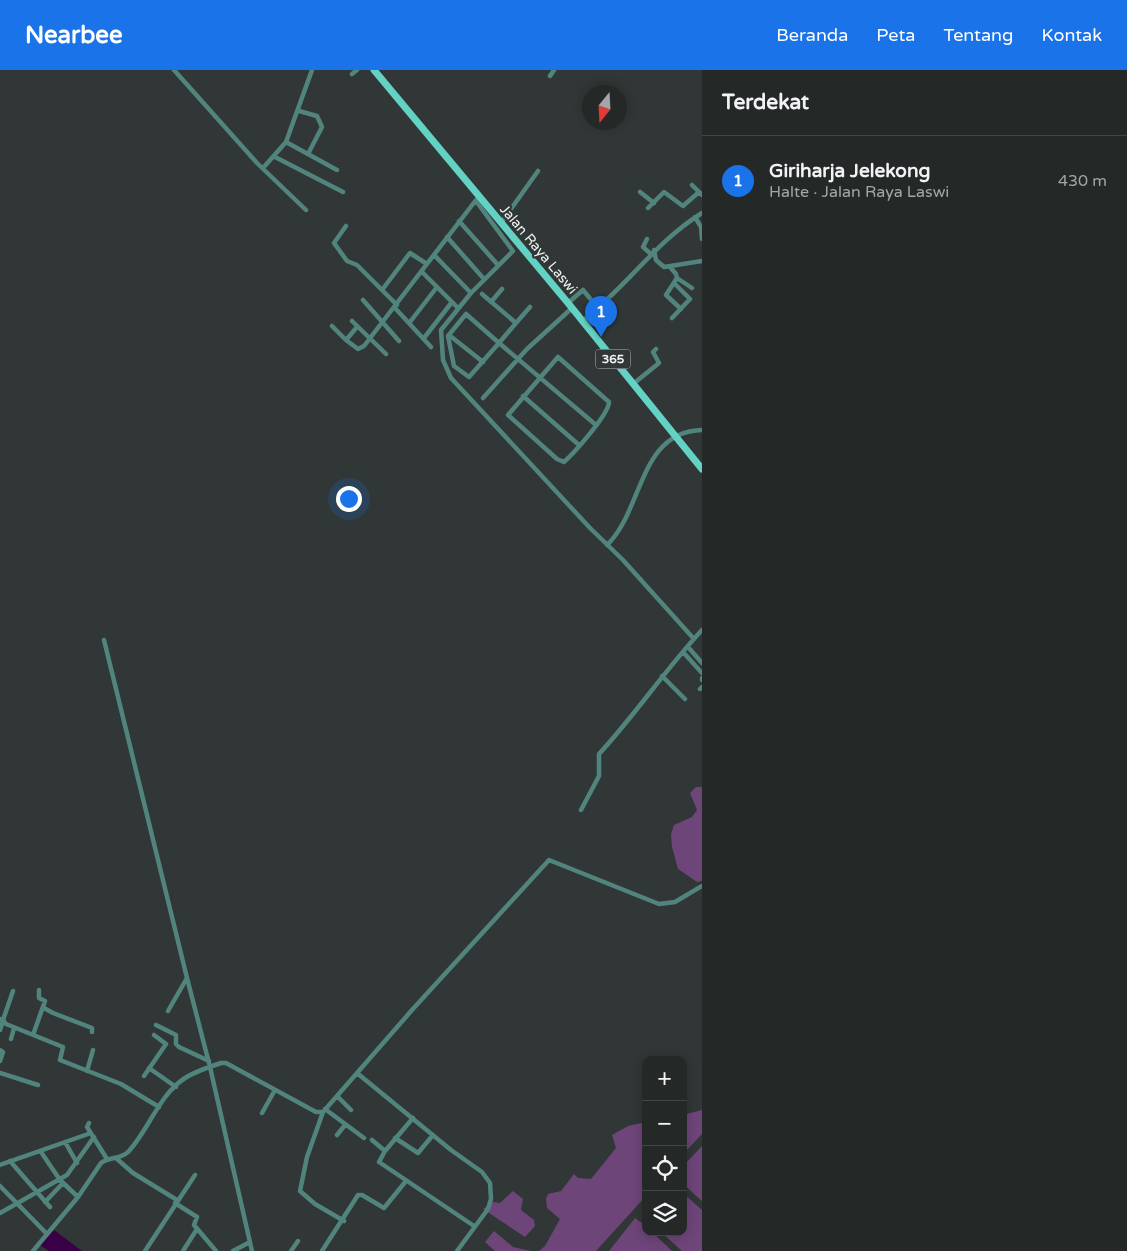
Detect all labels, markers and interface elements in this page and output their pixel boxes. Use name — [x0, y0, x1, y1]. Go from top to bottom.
text: Nearbee — [25, 21, 123, 50]
text: Beranda — [776, 24, 848, 46]
text: Peta — [876, 24, 915, 46]
text: Tentang — [943, 24, 1013, 46]
text: Kontak — [1041, 24, 1102, 46]
north arrow — [582, 85, 627, 130]
text: Terdekat — [722, 90, 809, 115]
text: Giriharja Jelekong — [769, 160, 930, 182]
text: 1 — [733, 171, 743, 191]
text: 430 m — [1058, 171, 1107, 191]
text: Halte · Jalan Raya Laswi — [769, 182, 949, 202]
street label: Jalan Raya Laswi — [496, 201, 581, 298]
pin: 1 — [585, 296, 617, 337]
road number: 365 — [596, 350, 630, 368]
your location — [336, 486, 362, 512]
map controls — [642, 1056, 687, 1236]
button: + — [642, 1056, 687, 1101]
button: − — [642, 1101, 687, 1146]
button: locate — [642, 1146, 687, 1191]
button: layers — [642, 1191, 687, 1236]

